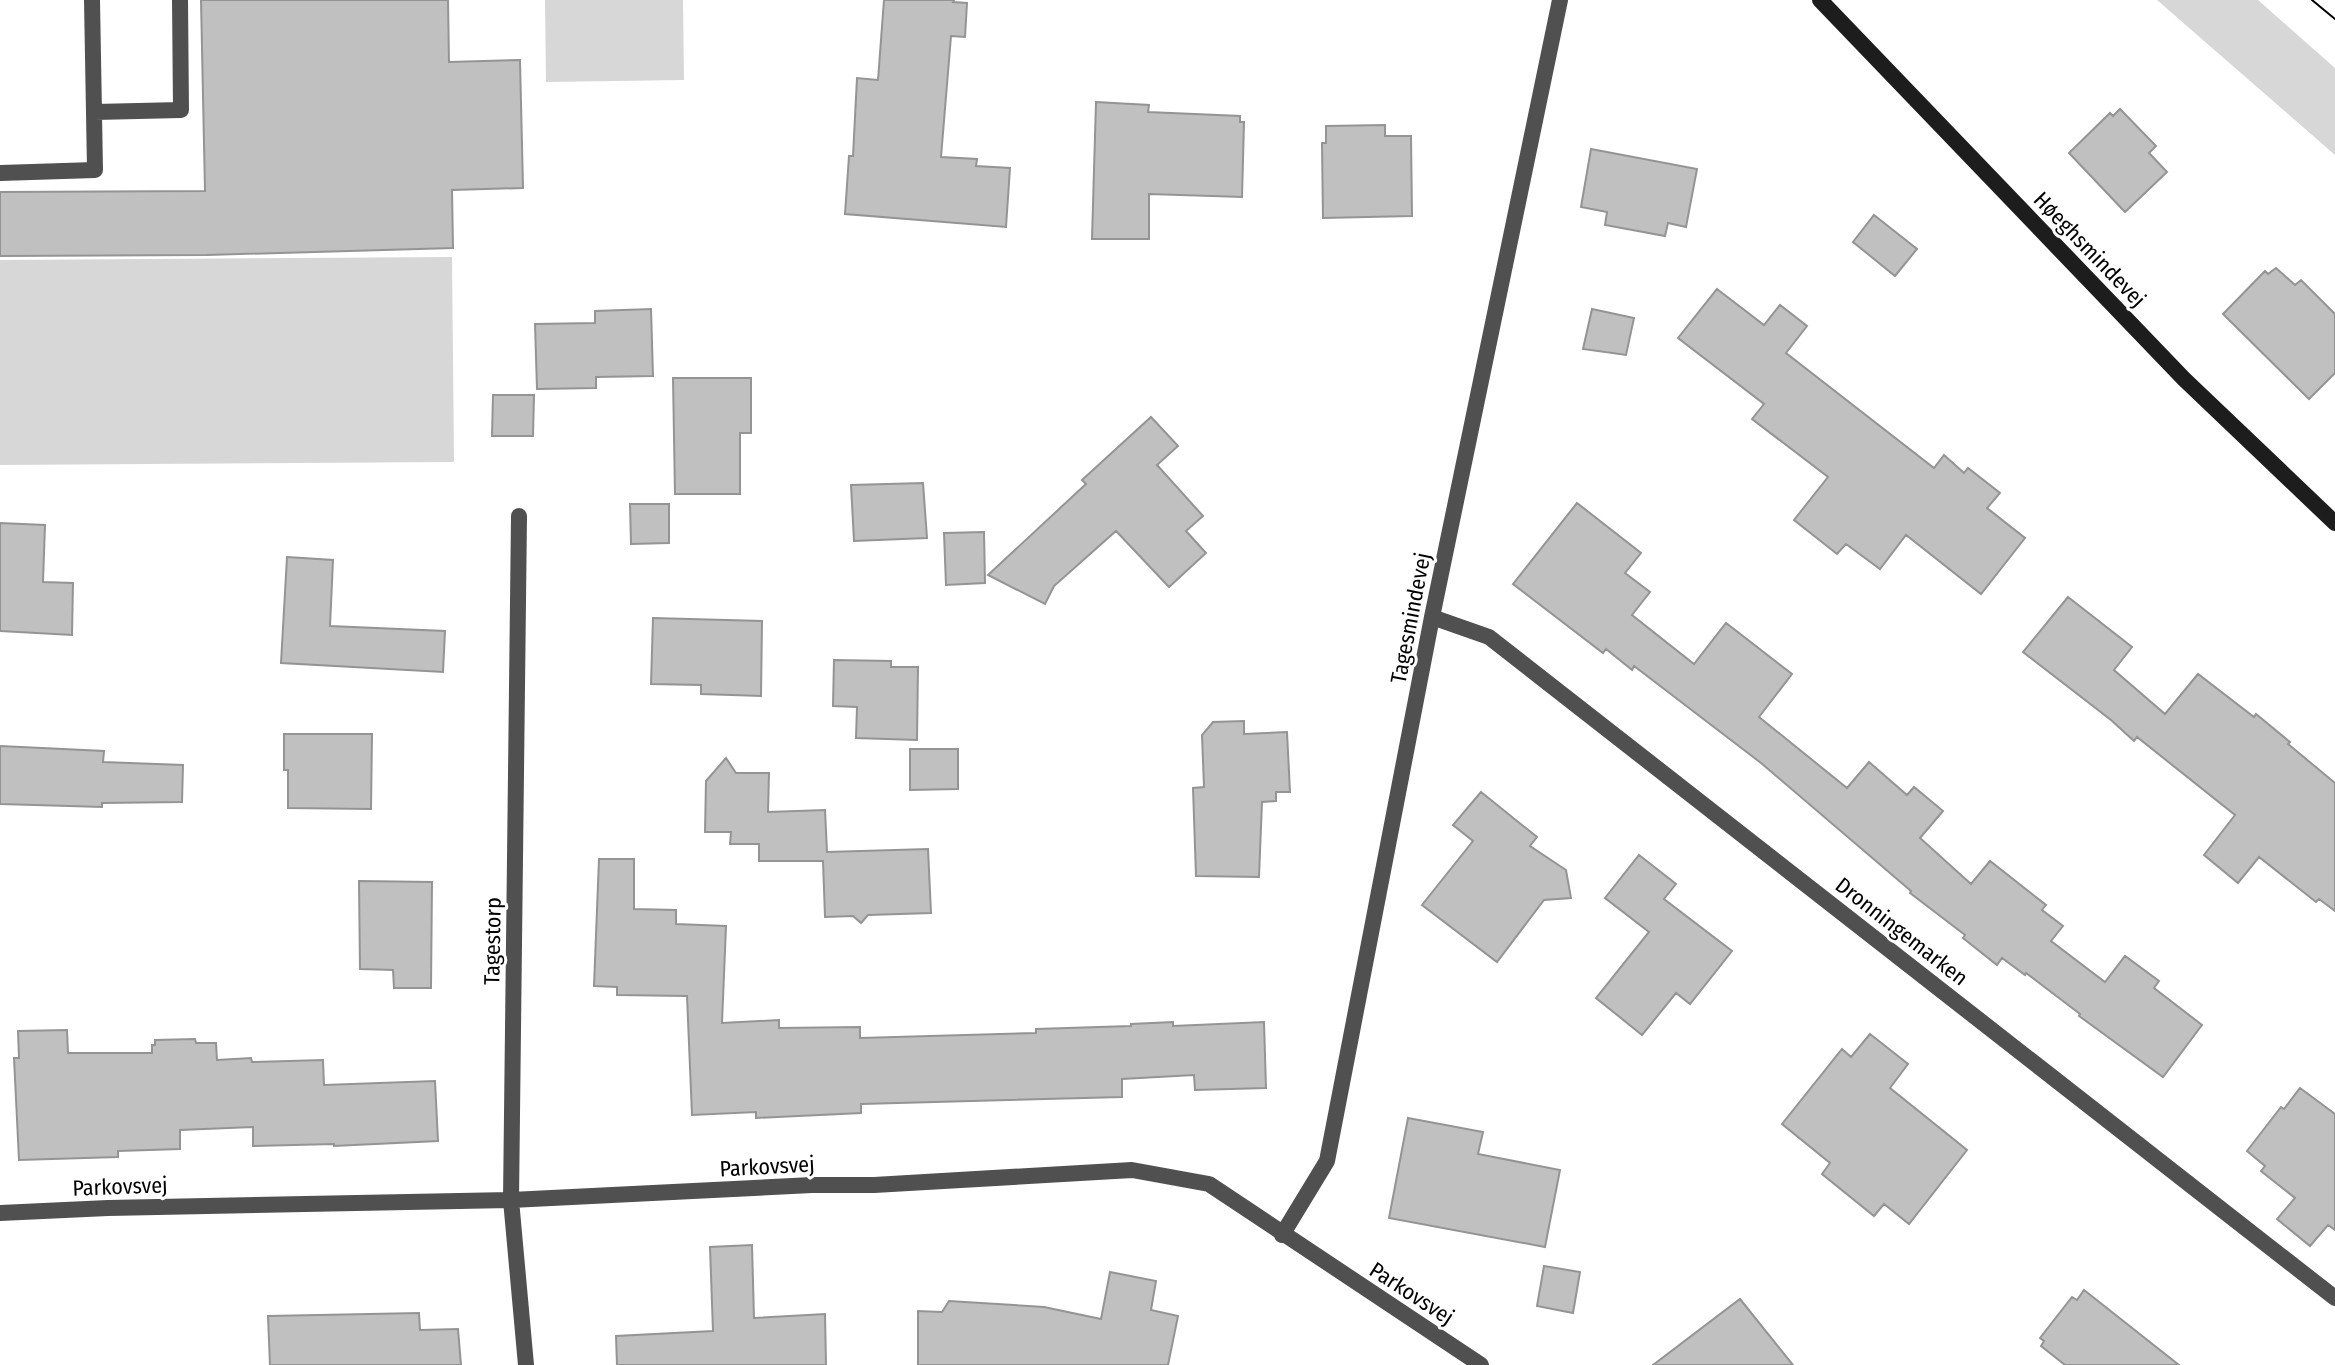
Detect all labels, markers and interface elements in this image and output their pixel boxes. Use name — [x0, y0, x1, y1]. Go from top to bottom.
street label: Høeghsmindevej — [2028, 186, 2151, 313]
street label: Tagesmindevej — [1385, 550, 1436, 686]
street label: Dronningemarken — [1830, 871, 1973, 991]
street label: Tagestorp — [478, 897, 507, 985]
street label: Parkovsvej — [719, 1151, 815, 1182]
street label: Parkovsvej — [72, 1171, 168, 1202]
street label: Parkovsvej — [1364, 1256, 1459, 1331]

